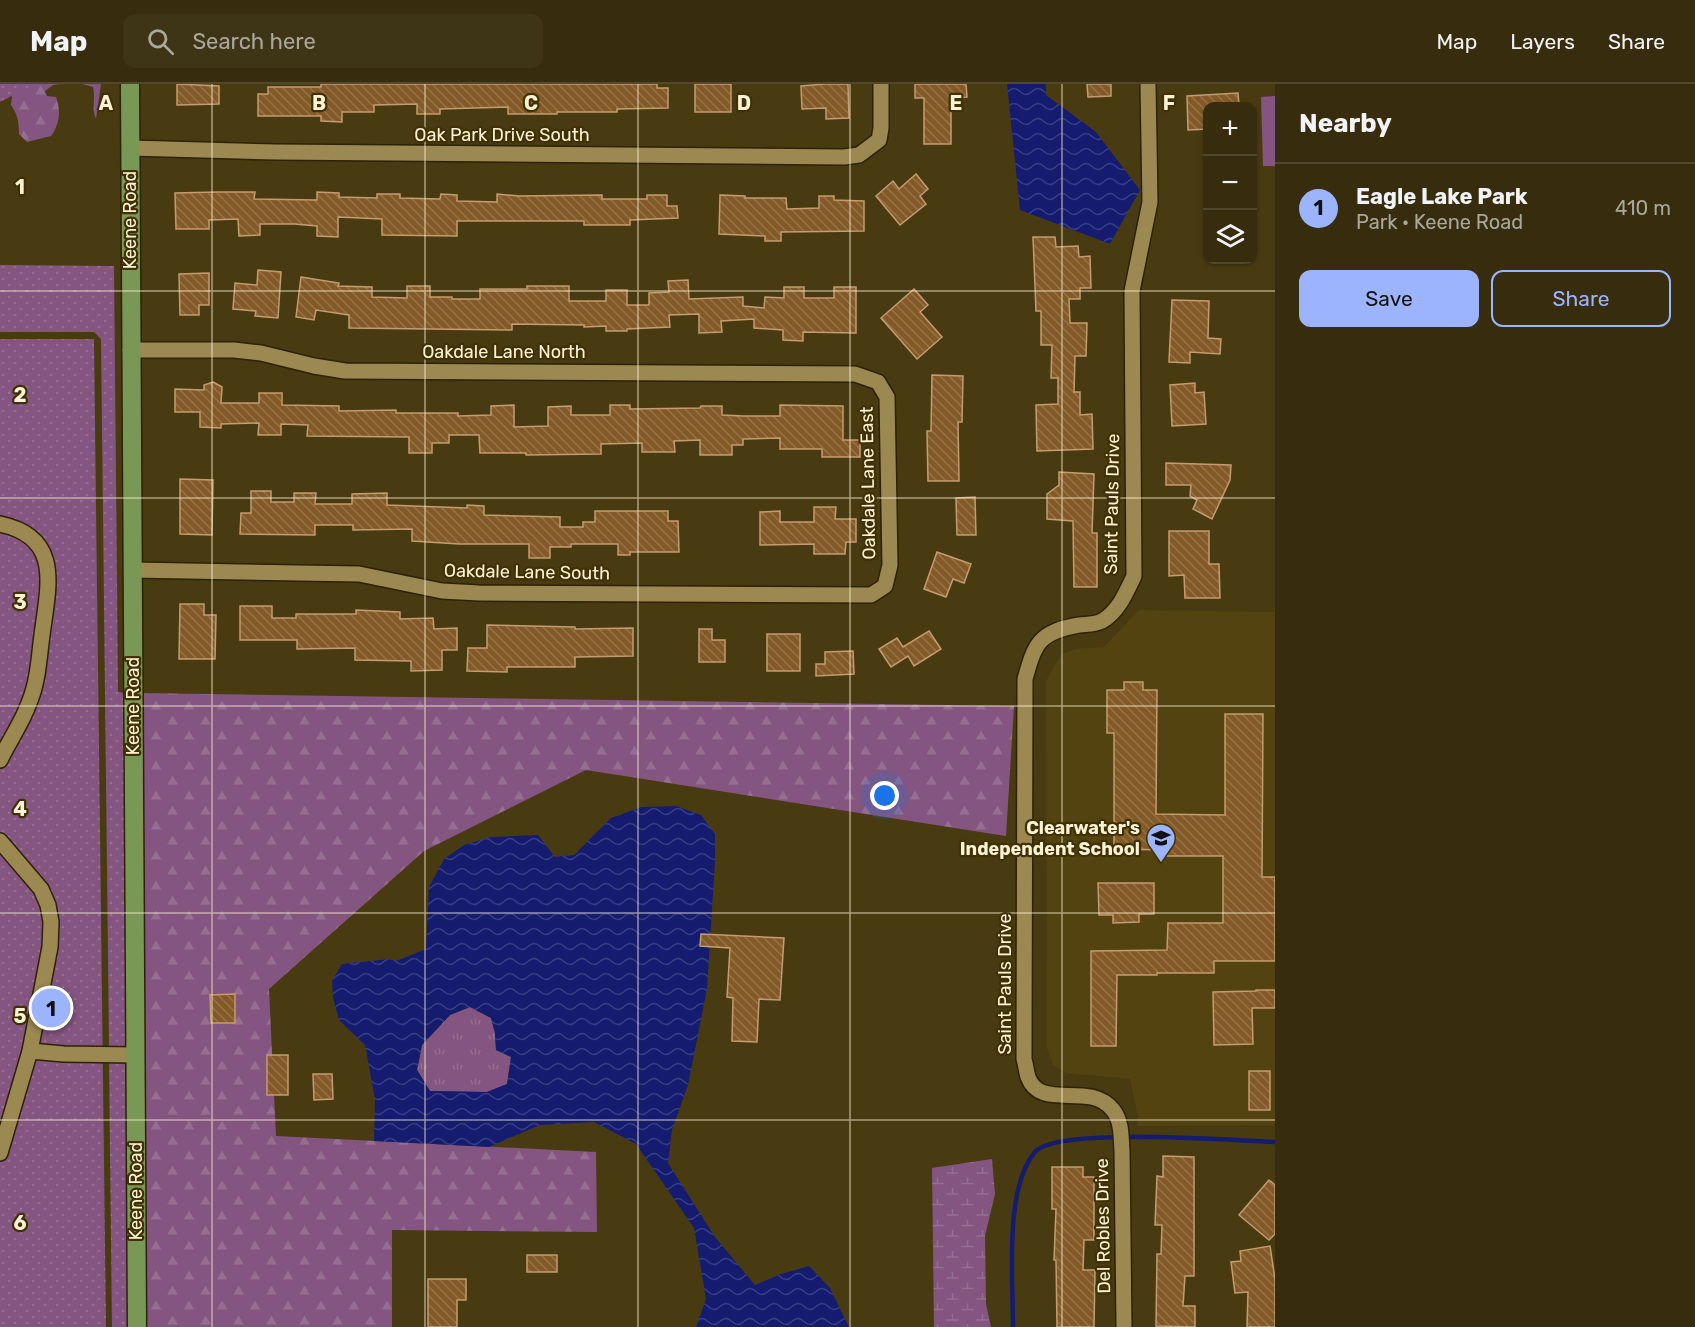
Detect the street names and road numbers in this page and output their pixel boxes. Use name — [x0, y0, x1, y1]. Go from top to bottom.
street label: Oak Park Drive South — [414, 124, 590, 146]
street label: Keene Road — [119, 171, 141, 269]
street label: Oakdale Lane North — [422, 341, 586, 363]
street label: Oakdale Lane East — [856, 406, 880, 560]
street label: Saint Pauls Drive — [1100, 433, 1124, 575]
street label: Oakdale Lane South — [444, 560, 610, 584]
street label: Keene Road — [122, 657, 144, 755]
street label: Saint Pauls Drive — [994, 913, 1016, 1055]
street label: Keene Road — [125, 1142, 147, 1240]
street label: Del Robles Drive — [1091, 1158, 1115, 1294]

